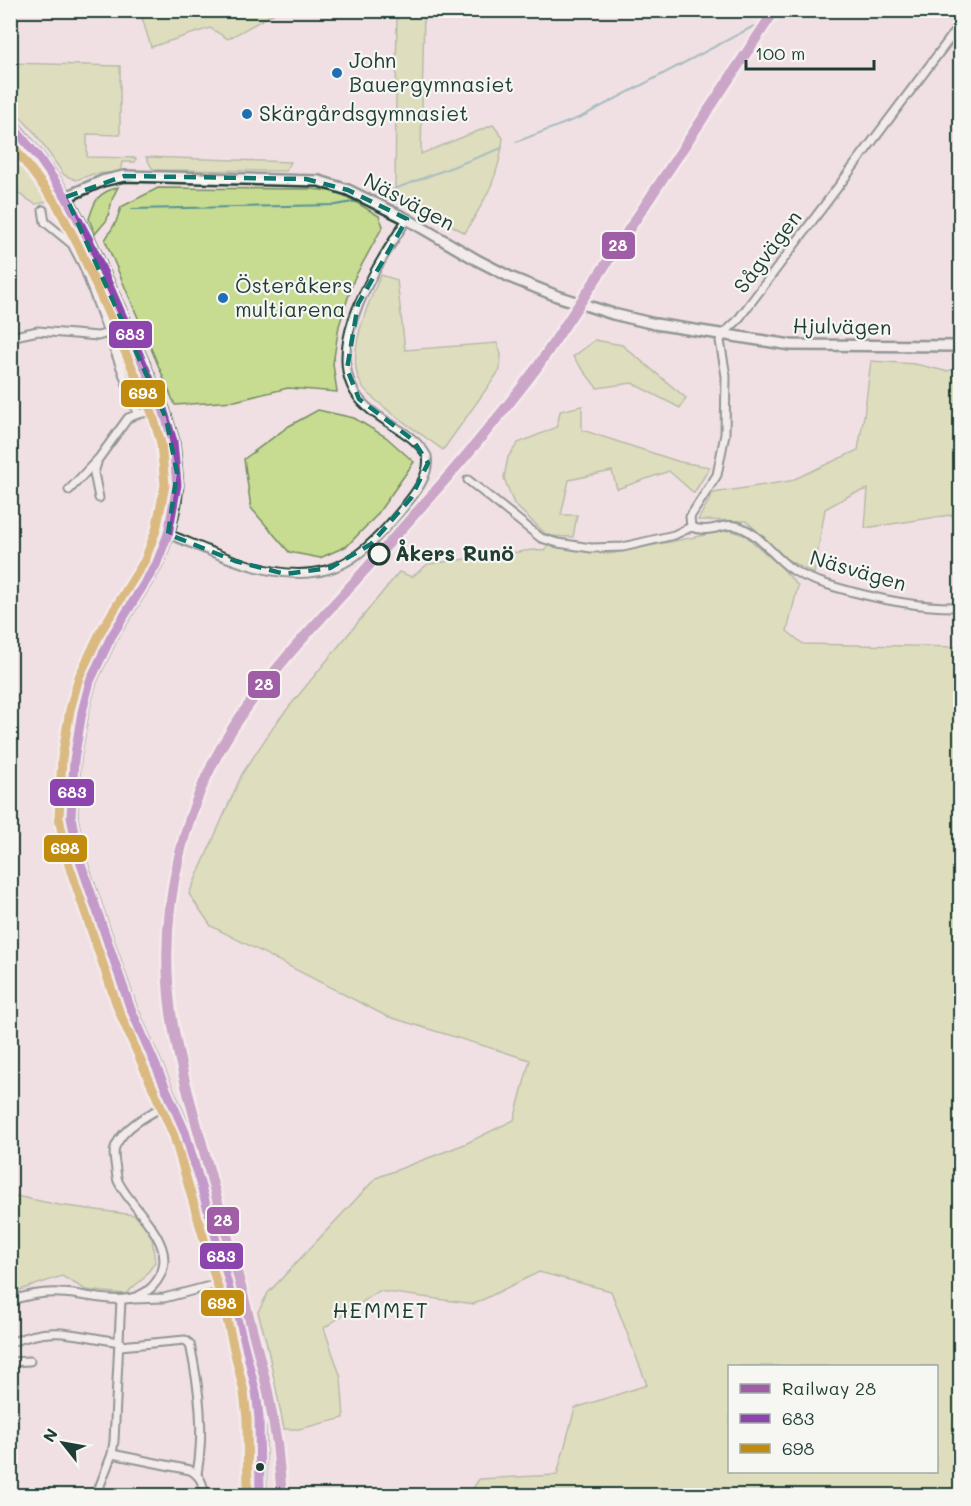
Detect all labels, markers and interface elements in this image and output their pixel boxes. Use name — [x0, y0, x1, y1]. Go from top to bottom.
scale bar — [746, 33, 874, 71]
text: 100 m — [755, 41, 805, 65]
place label: John Bauergymnasiet — [349, 46, 514, 97]
marker: John Bauergymnasiet — [330, 66, 344, 80]
place label: Skärgårdsgymnasiet — [259, 99, 468, 126]
marker: Skärgårdsgymnasiet — [240, 107, 254, 121]
street label: Näsvägen — [360, 166, 460, 236]
street label: Sågvägen — [727, 204, 807, 298]
line badge: 28 — [601, 231, 636, 260]
text: 28 — [609, 234, 628, 255]
place label: Österåkers multiarena — [235, 271, 353, 322]
marker: Österåkers multiarena — [216, 291, 230, 305]
street label: Hjulvägen — [792, 311, 892, 340]
line badge: 683 — [108, 320, 153, 349]
text: 683 — [115, 323, 145, 344]
line badge: 698 — [120, 379, 166, 408]
text: 698 — [128, 382, 158, 403]
place label: Åkers Runö — [395, 539, 514, 566]
marker: Åkers Runö — [368, 543, 390, 565]
street label: Näsvägen — [807, 543, 910, 596]
line badge: 28 — [247, 670, 281, 699]
text: 28 — [255, 673, 274, 694]
line badge: 683 — [49, 778, 95, 807]
text: 683 — [57, 781, 87, 802]
line badge: 698 — [43, 834, 88, 863]
text: 698 — [50, 837, 80, 858]
line badge: 28 — [206, 1206, 240, 1235]
text: 28 — [214, 1209, 233, 1230]
line badge: 683 — [199, 1242, 244, 1270]
text: 683 — [206, 1245, 236, 1266]
line badge: 698 — [200, 1289, 245, 1317]
text: 698 — [207, 1292, 237, 1313]
district label: HEMMET — [332, 1295, 430, 1324]
legend — [728, 1365, 938, 1473]
text: Railway 28 — [782, 1376, 876, 1400]
text: 683 — [782, 1406, 814, 1430]
north arrow — [33, 1413, 93, 1473]
text: N — [38, 1424, 62, 1446]
text: 698 — [782, 1436, 815, 1460]
unlabelled marker — [254, 1461, 266, 1473]

